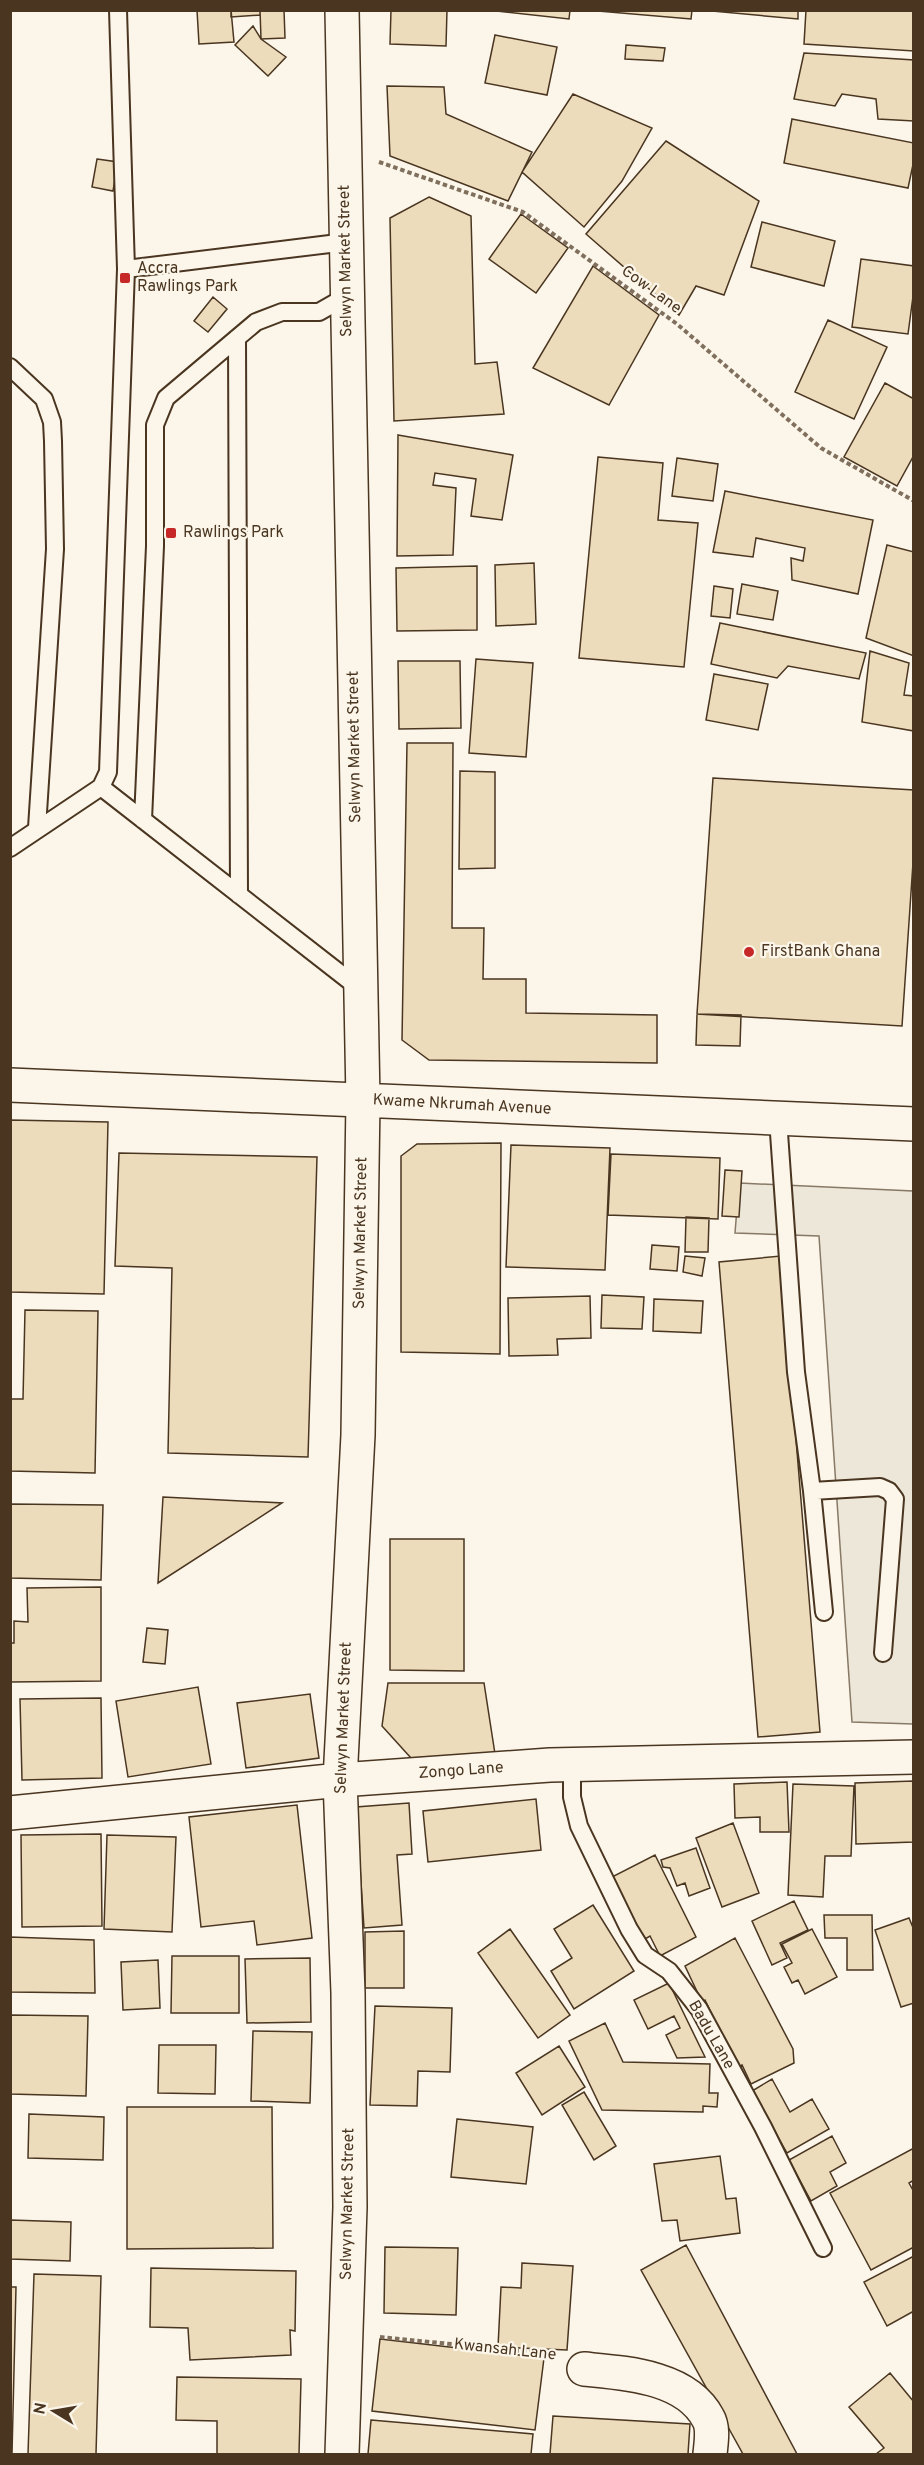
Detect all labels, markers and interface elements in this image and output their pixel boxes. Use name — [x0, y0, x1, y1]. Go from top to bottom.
street label: Selwyn Market Street — [335, 185, 357, 337]
place label: Accra Rawlings Park — [137, 259, 238, 297]
street label: Cow Lane — [617, 261, 685, 319]
marker: Accra Rawlings Park — [118, 271, 132, 285]
place label: Rawlings Park — [183, 523, 284, 543]
marker: Rawlings Park — [164, 526, 178, 540]
street label: Selwyn Market Street — [344, 671, 366, 823]
place label: FirstBank Ghana — [761, 942, 880, 962]
marker: FirstBank Ghana — [742, 945, 756, 959]
street label: Kwame Nkrumah Avenue — [372, 1090, 552, 1120]
street label: Selwyn Market Street — [350, 1157, 372, 1309]
street label: Selwyn Market Street — [331, 1641, 357, 1795]
street label: Zongo Lane — [418, 1758, 504, 1784]
street label: Badu Lane — [683, 1997, 739, 2073]
street label: Selwyn Market Street — [337, 2128, 359, 2280]
street label: Kwansah Lane — [453, 2335, 557, 2365]
north arrow — [24, 2381, 84, 2441]
text: N — [30, 2401, 52, 2416]

